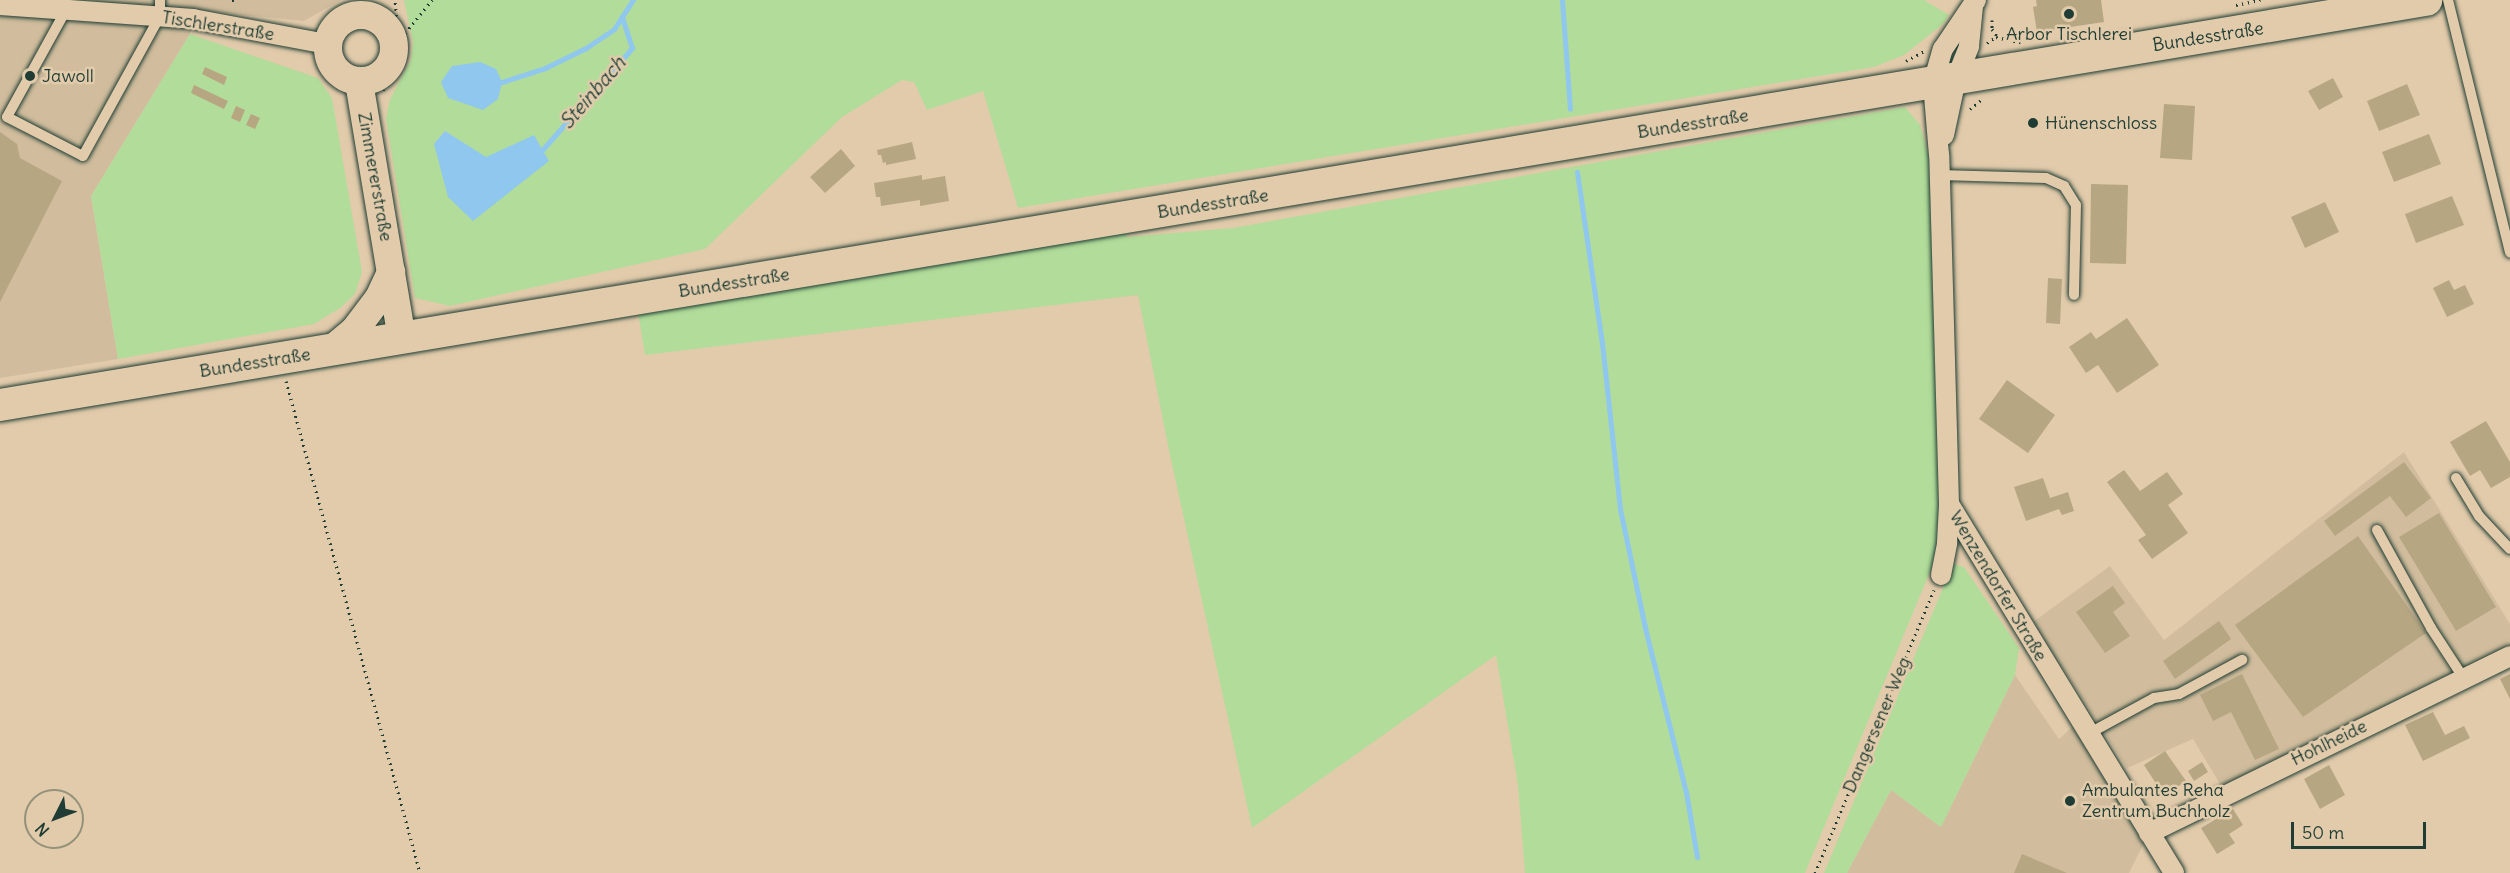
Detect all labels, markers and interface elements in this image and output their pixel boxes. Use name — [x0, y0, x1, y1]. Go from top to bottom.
street label: Tischlerstraße — [160, 6, 276, 46]
marker: Arbor Tischlerei — [2062, 7, 2076, 21]
street label: Bundesstraße — [2151, 18, 2265, 56]
place label: Arbor Tischlerei — [2006, 23, 2132, 45]
water label: Steinbach — [554, 51, 630, 133]
place label: Jawoll — [42, 65, 94, 87]
marker: Jawoll — [23, 69, 37, 83]
street label: Bundesstraße — [1636, 105, 1750, 143]
street label: Zimmererstraße — [353, 111, 397, 243]
place label: Hünenschloss — [2045, 112, 2157, 134]
marker: Hünenschloss — [2026, 116, 2040, 130]
street label: Bundesstraße — [1156, 185, 1270, 223]
street label: Bundesstraße — [677, 264, 791, 302]
street label: Bundesstraße — [198, 344, 312, 382]
street label: Wenzendorfer Straße — [1945, 507, 2051, 665]
street label: Dangersener Weg — [1839, 654, 1915, 796]
street label: Hohlheide — [2288, 715, 2370, 771]
place label: Ambulantes Reha Zentrum Buchholz — [2082, 780, 2230, 822]
north arrow — [24, 789, 84, 849]
marker: Ambulantes Reha Zentrum Buchholz — [2063, 794, 2077, 808]
scale bar — [2294, 810, 2429, 848]
text: N — [31, 819, 53, 841]
text: 50 m — [2302, 821, 2344, 844]

